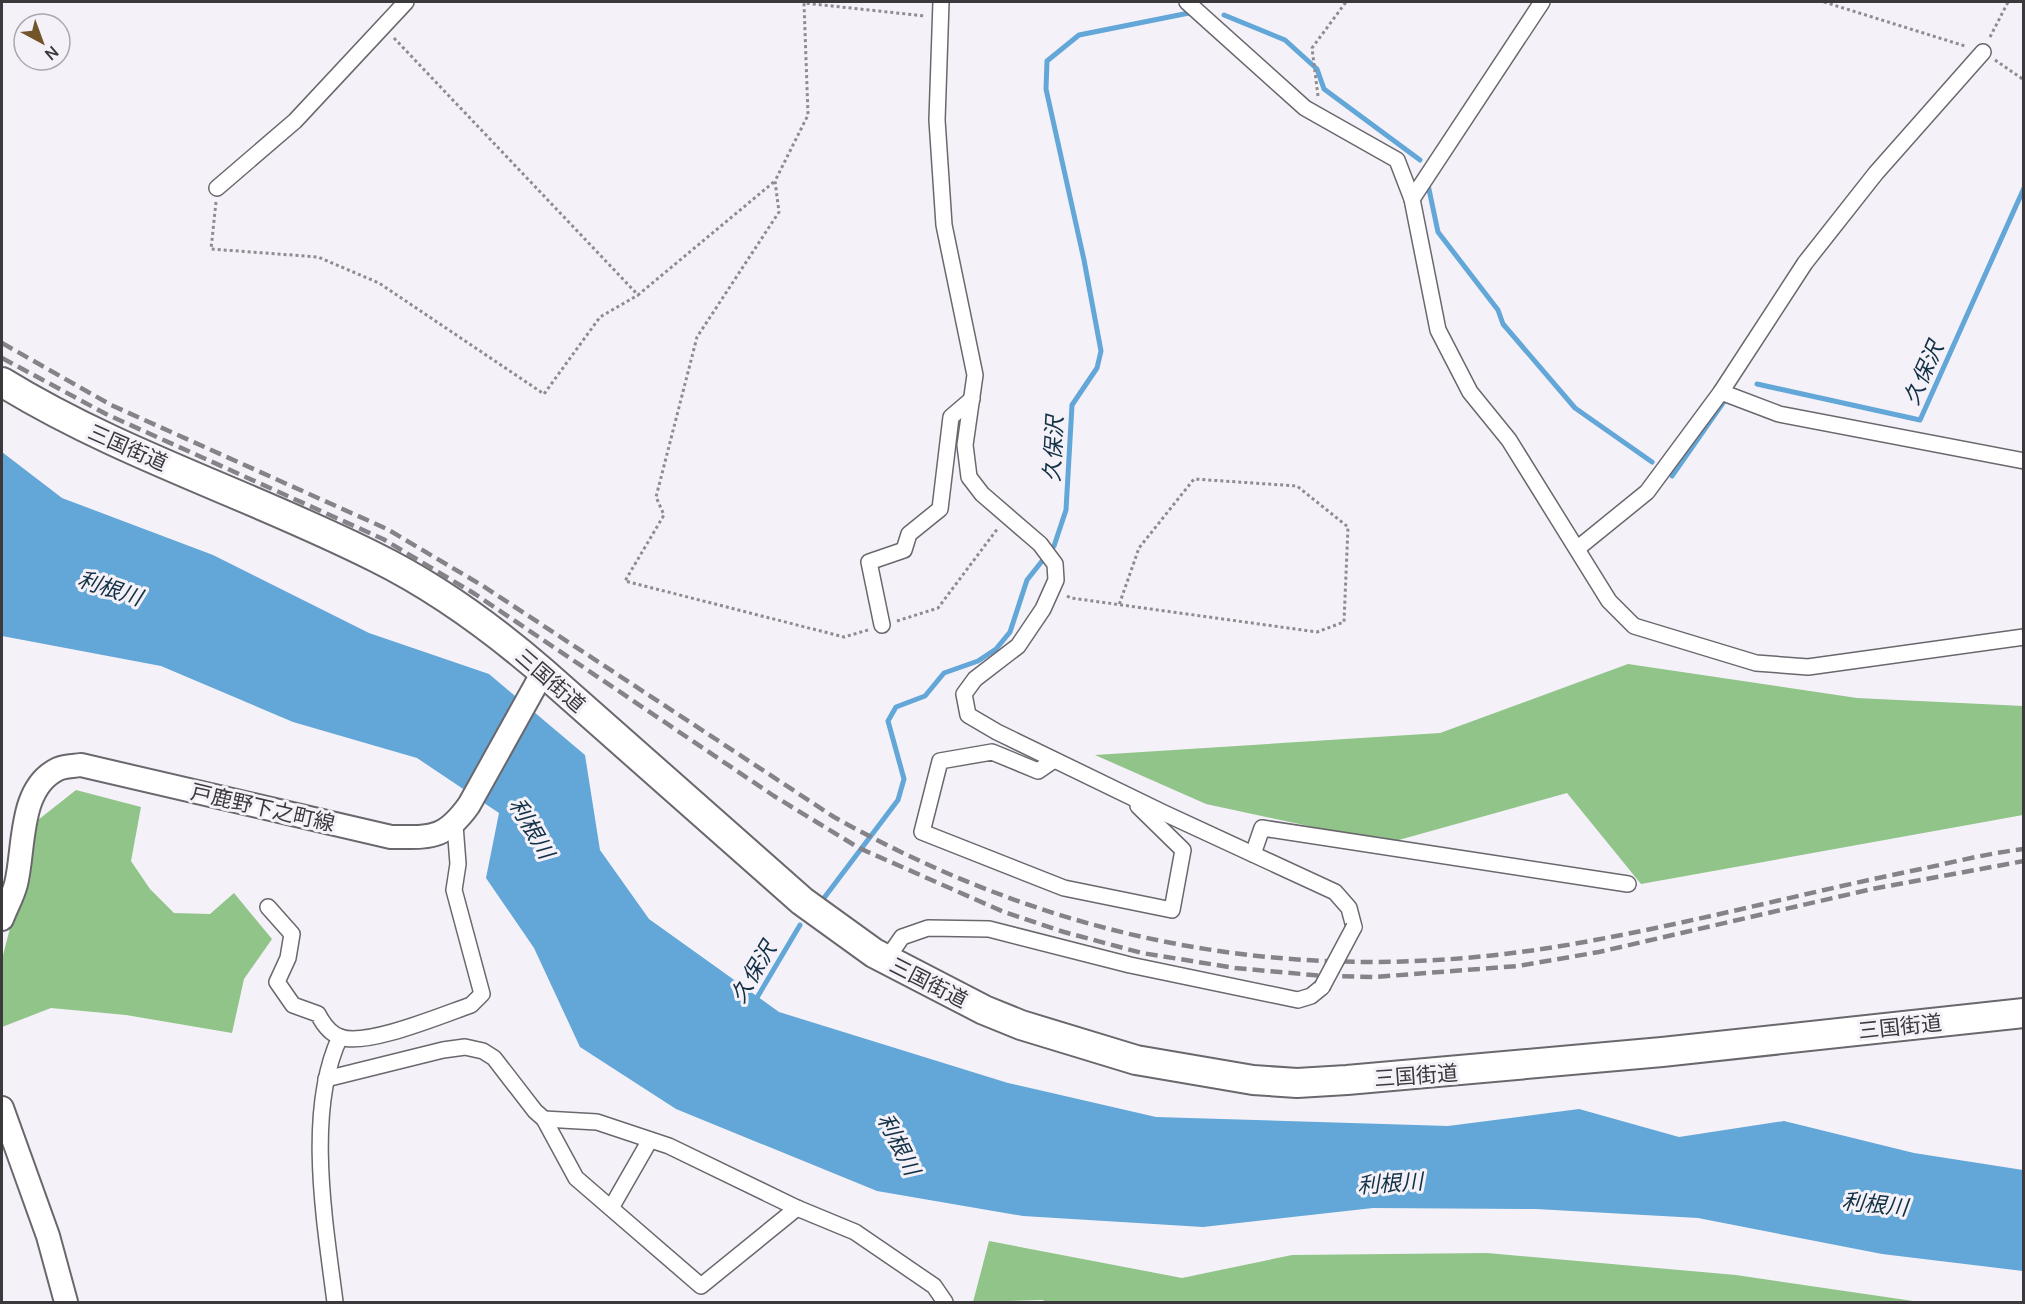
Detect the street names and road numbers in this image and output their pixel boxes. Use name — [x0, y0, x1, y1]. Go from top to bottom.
street label: 三国街道 — [84, 417, 172, 477]
street label: 三国街道 — [510, 642, 592, 718]
street label: 戸鹿野下之町線 — [188, 777, 338, 837]
street label: 三国街道 — [885, 950, 973, 1014]
street label: 三国街道 — [1857, 1008, 1943, 1044]
street label: 三国街道 — [1373, 1058, 1459, 1092]

